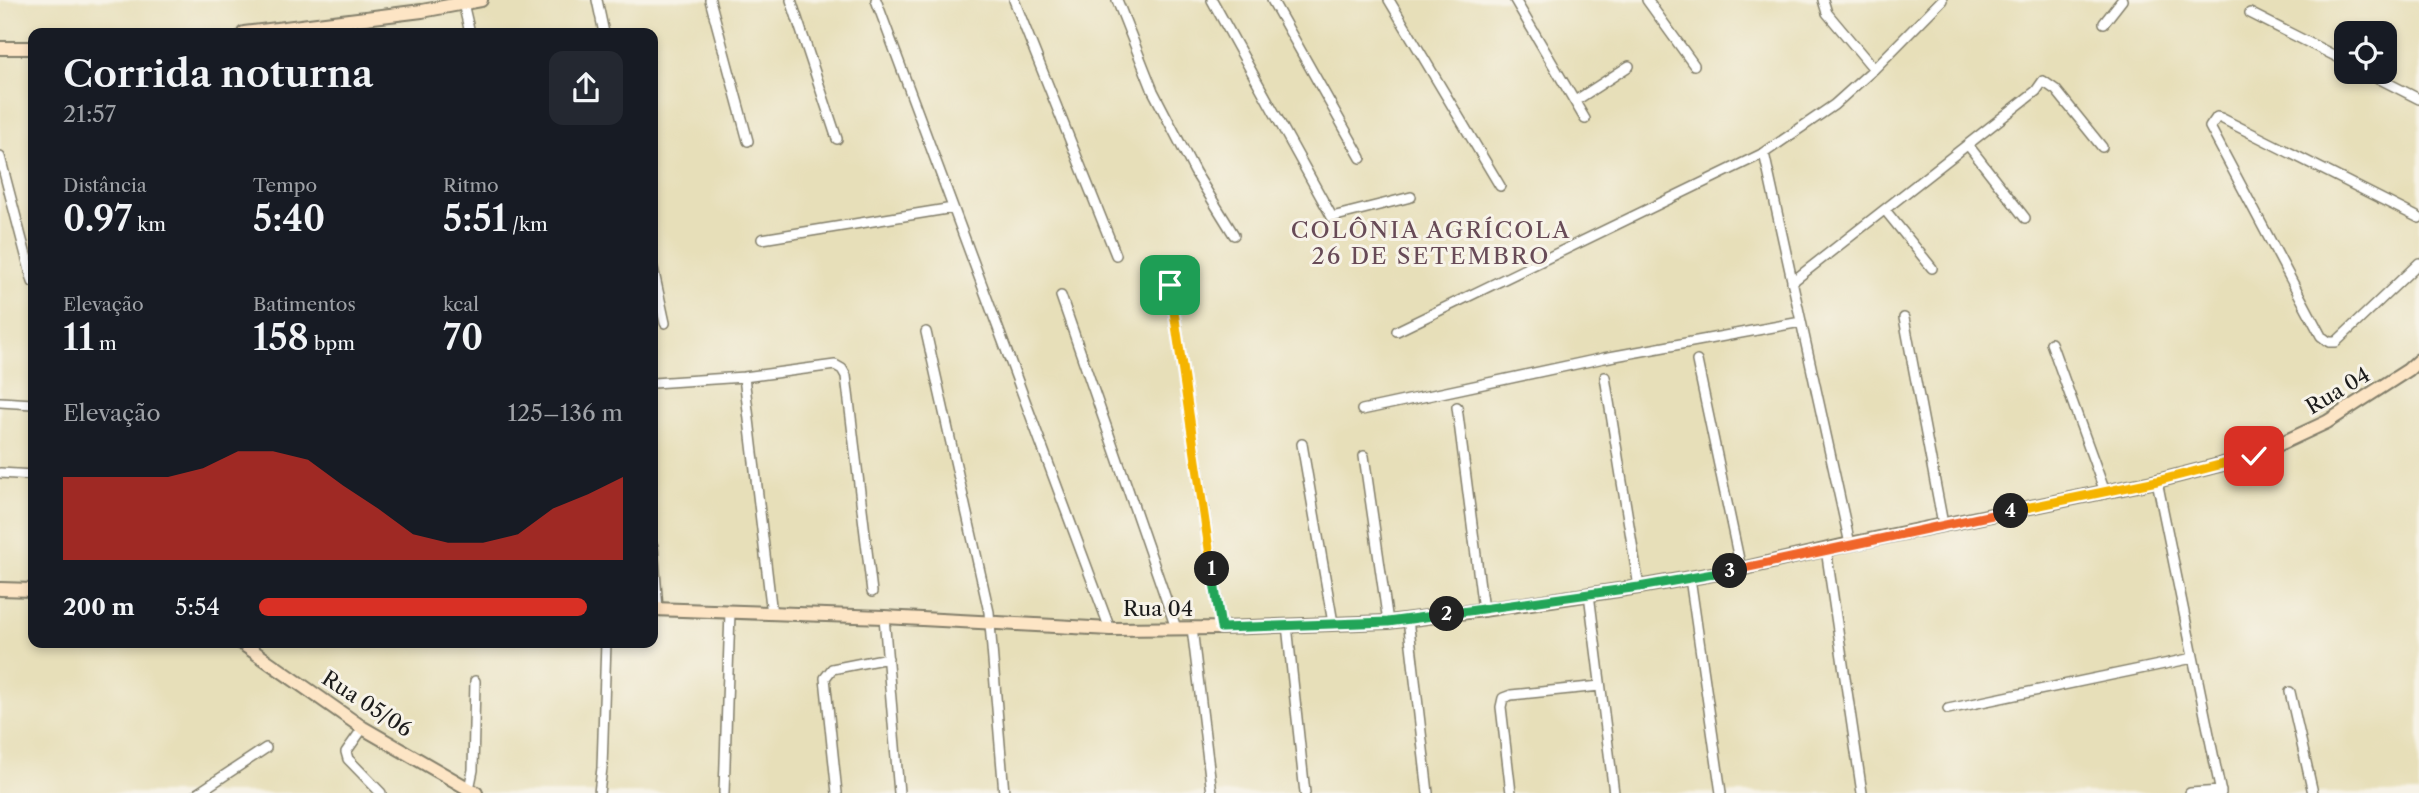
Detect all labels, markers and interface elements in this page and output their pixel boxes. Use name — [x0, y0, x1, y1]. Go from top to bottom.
map controls — [2334, 21, 2397, 84]
button: locate — [2334, 21, 2397, 84]
text: Corrida noturna — [63, 50, 373, 97]
button: share — [549, 51, 623, 125]
text: 21:57 — [63, 100, 116, 128]
text: Distância — [63, 174, 147, 197]
text: Tempo — [253, 174, 317, 197]
text: Ritmo — [443, 174, 499, 197]
text: 0.97 — [63, 197, 132, 240]
text: 5:40 — [253, 197, 325, 240]
text: 5:51 — [443, 197, 507, 240]
text: km — [132, 213, 166, 236]
text: /km — [507, 213, 548, 236]
district label: COLÔNIA AGRÍCOLA 26 DE SETEMBRO — [1291, 216, 1571, 270]
pin — [1140, 255, 1200, 315]
icon: arrive — [1151, 266, 1189, 304]
text: Elevação — [63, 293, 144, 316]
text: Batimentos — [253, 293, 356, 316]
text: kcal — [443, 293, 479, 316]
text: 11 — [63, 316, 94, 359]
text: 158 — [253, 316, 309, 359]
text: 70 — [443, 316, 483, 359]
text: m — [94, 332, 117, 355]
text: bpm — [309, 332, 355, 355]
street label: Rua 04 — [2301, 362, 2374, 419]
text: Elevação — [63, 399, 161, 427]
text: 125–136 m — [507, 399, 623, 427]
pin — [2224, 426, 2284, 486]
icon: check — [2235, 437, 2273, 475]
pin: 4 — [1994, 494, 2028, 528]
text: 4 — [2005, 499, 2016, 522]
pin: 1 — [1194, 552, 1230, 586]
pin: 3 — [1712, 554, 1748, 588]
text: 1 — [1207, 557, 1216, 580]
text: 3 — [1724, 559, 1735, 582]
text: 200 m — [63, 593, 135, 621]
text: 5:54 — [175, 593, 220, 621]
street label: Rua 04 — [1123, 596, 1193, 621]
pin: 2 — [1430, 596, 1464, 632]
text: 2 — [1441, 602, 1452, 625]
street label: Rua 05/06 — [318, 665, 417, 742]

